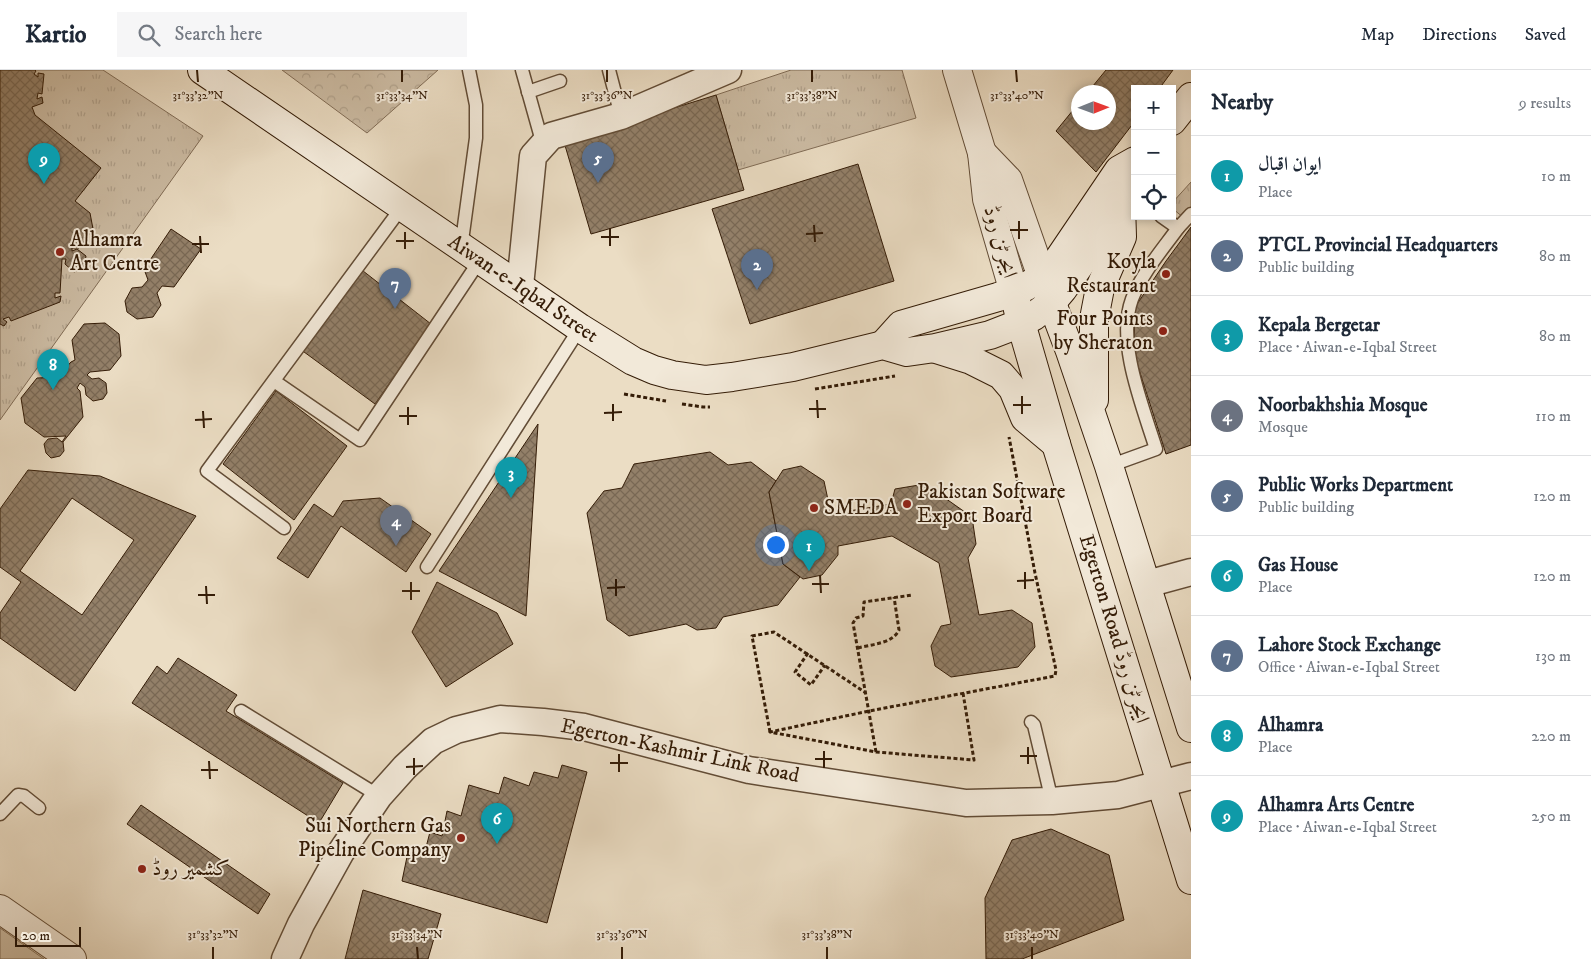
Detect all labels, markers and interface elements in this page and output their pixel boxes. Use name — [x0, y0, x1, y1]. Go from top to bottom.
search box — [117, 12, 467, 57]
text: Kartio — [25, 20, 87, 50]
icon: search — [135, 21, 163, 49]
text: Search here — [175, 23, 262, 46]
text: Map — [1361, 24, 1394, 46]
text: Directions — [1422, 24, 1497, 46]
text: Saved — [1525, 24, 1566, 46]
north arrow — [1071, 85, 1116, 130]
map controls — [1131, 85, 1176, 220]
button: + — [1131, 85, 1176, 130]
text: 31°33'32"N — [173, 88, 224, 103]
text: 31°33'34"N — [376, 88, 428, 103]
text: 31°33'36"N — [581, 88, 633, 103]
text: 31°33'38"N — [786, 88, 838, 103]
text: 31°33'40"N — [990, 88, 1044, 103]
text: Nearby — [1211, 90, 1273, 116]
text: 9 results — [1519, 93, 1571, 113]
button: − — [1131, 130, 1176, 175]
pin: 5 — [582, 142, 614, 183]
pin: 9 — [28, 143, 60, 184]
text: ایوان اقبال — [1258, 153, 1322, 176]
text: 1 — [1224, 166, 1230, 186]
text: 10 m — [1541, 166, 1571, 186]
button: locate — [1131, 175, 1176, 220]
text: Place — [1258, 182, 1292, 202]
street label: ایجرٹن روڈ — [977, 203, 1023, 281]
place label: Alhamra Art Centre — [70, 227, 159, 277]
street label: Aiwan-e-Iqbal Street — [443, 229, 603, 349]
text: PTCL Provincial Headquarters — [1258, 234, 1498, 257]
marker: Alhamra Art Centre — [54, 246, 66, 258]
text: 2 — [1223, 246, 1231, 266]
text: 80 m — [1539, 246, 1571, 266]
pin: 2 — [741, 249, 773, 290]
place label: Koyla Restaurant — [1066, 249, 1156, 299]
text: Public building — [1258, 257, 1354, 277]
pin: 7 — [379, 268, 411, 309]
marker: Koyla Restaurant — [1160, 268, 1172, 280]
place label: Four Points by Sheraton — [1053, 306, 1153, 356]
text: Kepala Bergetar — [1258, 314, 1380, 337]
marker: Four Points by Sheraton — [1157, 325, 1169, 337]
text: 3 — [1224, 326, 1230, 346]
text: 80 m — [1539, 326, 1571, 346]
text: Place · Aiwan-e-Iqbal Street — [1258, 337, 1437, 357]
pin: 8 — [37, 349, 69, 390]
text: Noorbakhshia Mosque — [1258, 394, 1428, 417]
text: 4 — [1222, 406, 1232, 426]
text: 110 m — [1535, 406, 1571, 426]
text: Mosque — [1258, 417, 1308, 437]
pin: 3 — [495, 457, 527, 498]
text: Public Works Department — [1258, 474, 1453, 497]
place label: Pakistan Software Export Board — [917, 479, 1066, 529]
text: 5 — [1223, 486, 1231, 506]
text: 120 m — [1533, 486, 1571, 506]
place label: SMEDA — [824, 495, 898, 521]
text: Public building — [1258, 497, 1354, 517]
marker: Pakistan Software Export Board — [901, 498, 913, 510]
marker: SMEDA — [808, 502, 820, 514]
pin: 4 — [380, 505, 412, 546]
pin: 1 — [793, 530, 825, 571]
street label: Egerton Road ایجرٹن روڈ — [1073, 531, 1155, 727]
your location — [763, 532, 789, 558]
text: Gas House — [1258, 554, 1338, 577]
text: 6 — [1223, 566, 1231, 586]
text: 120 m — [1533, 566, 1571, 586]
text: Place — [1258, 577, 1292, 597]
text: Lahore Stock Exchange — [1258, 634, 1441, 657]
text: 7 — [1223, 646, 1231, 666]
text: 130 m — [1535, 646, 1571, 666]
text: Office · Aiwan-e-Iqbal Street — [1258, 657, 1440, 677]
street label: Egerton-Kashmir Link Road — [558, 713, 802, 789]
text: Alhamra — [1258, 714, 1323, 737]
text: 8 — [1223, 726, 1231, 746]
text: 220 m — [1531, 726, 1571, 746]
text: Place — [1258, 737, 1292, 757]
text: Alhamra Arts Centre — [1258, 794, 1414, 817]
pin: 6 — [481, 803, 513, 844]
text: 9 — [1223, 806, 1231, 826]
text: 250 m — [1531, 806, 1571, 826]
place label: Sui Northern Gas Pipeline Company — [298, 813, 452, 863]
text: Place · Aiwan-e-Iqbal Street — [1258, 817, 1437, 837]
marker: Sui Northern Gas Pipeline Company — [455, 832, 467, 844]
place label: کشمیر روڈ — [152, 856, 230, 882]
marker: کشمیر روڈ — [136, 863, 148, 875]
scale bar — [15, 924, 81, 947]
text: 20 m — [22, 927, 50, 945]
text: 31°33'32"N — [188, 927, 239, 942]
text: 31°33'34"N — [391, 927, 443, 942]
text: 31°33'36"N — [596, 927, 648, 942]
text: 31°33'38"N — [801, 927, 853, 942]
text: 31°33'40"N — [1005, 927, 1059, 942]

